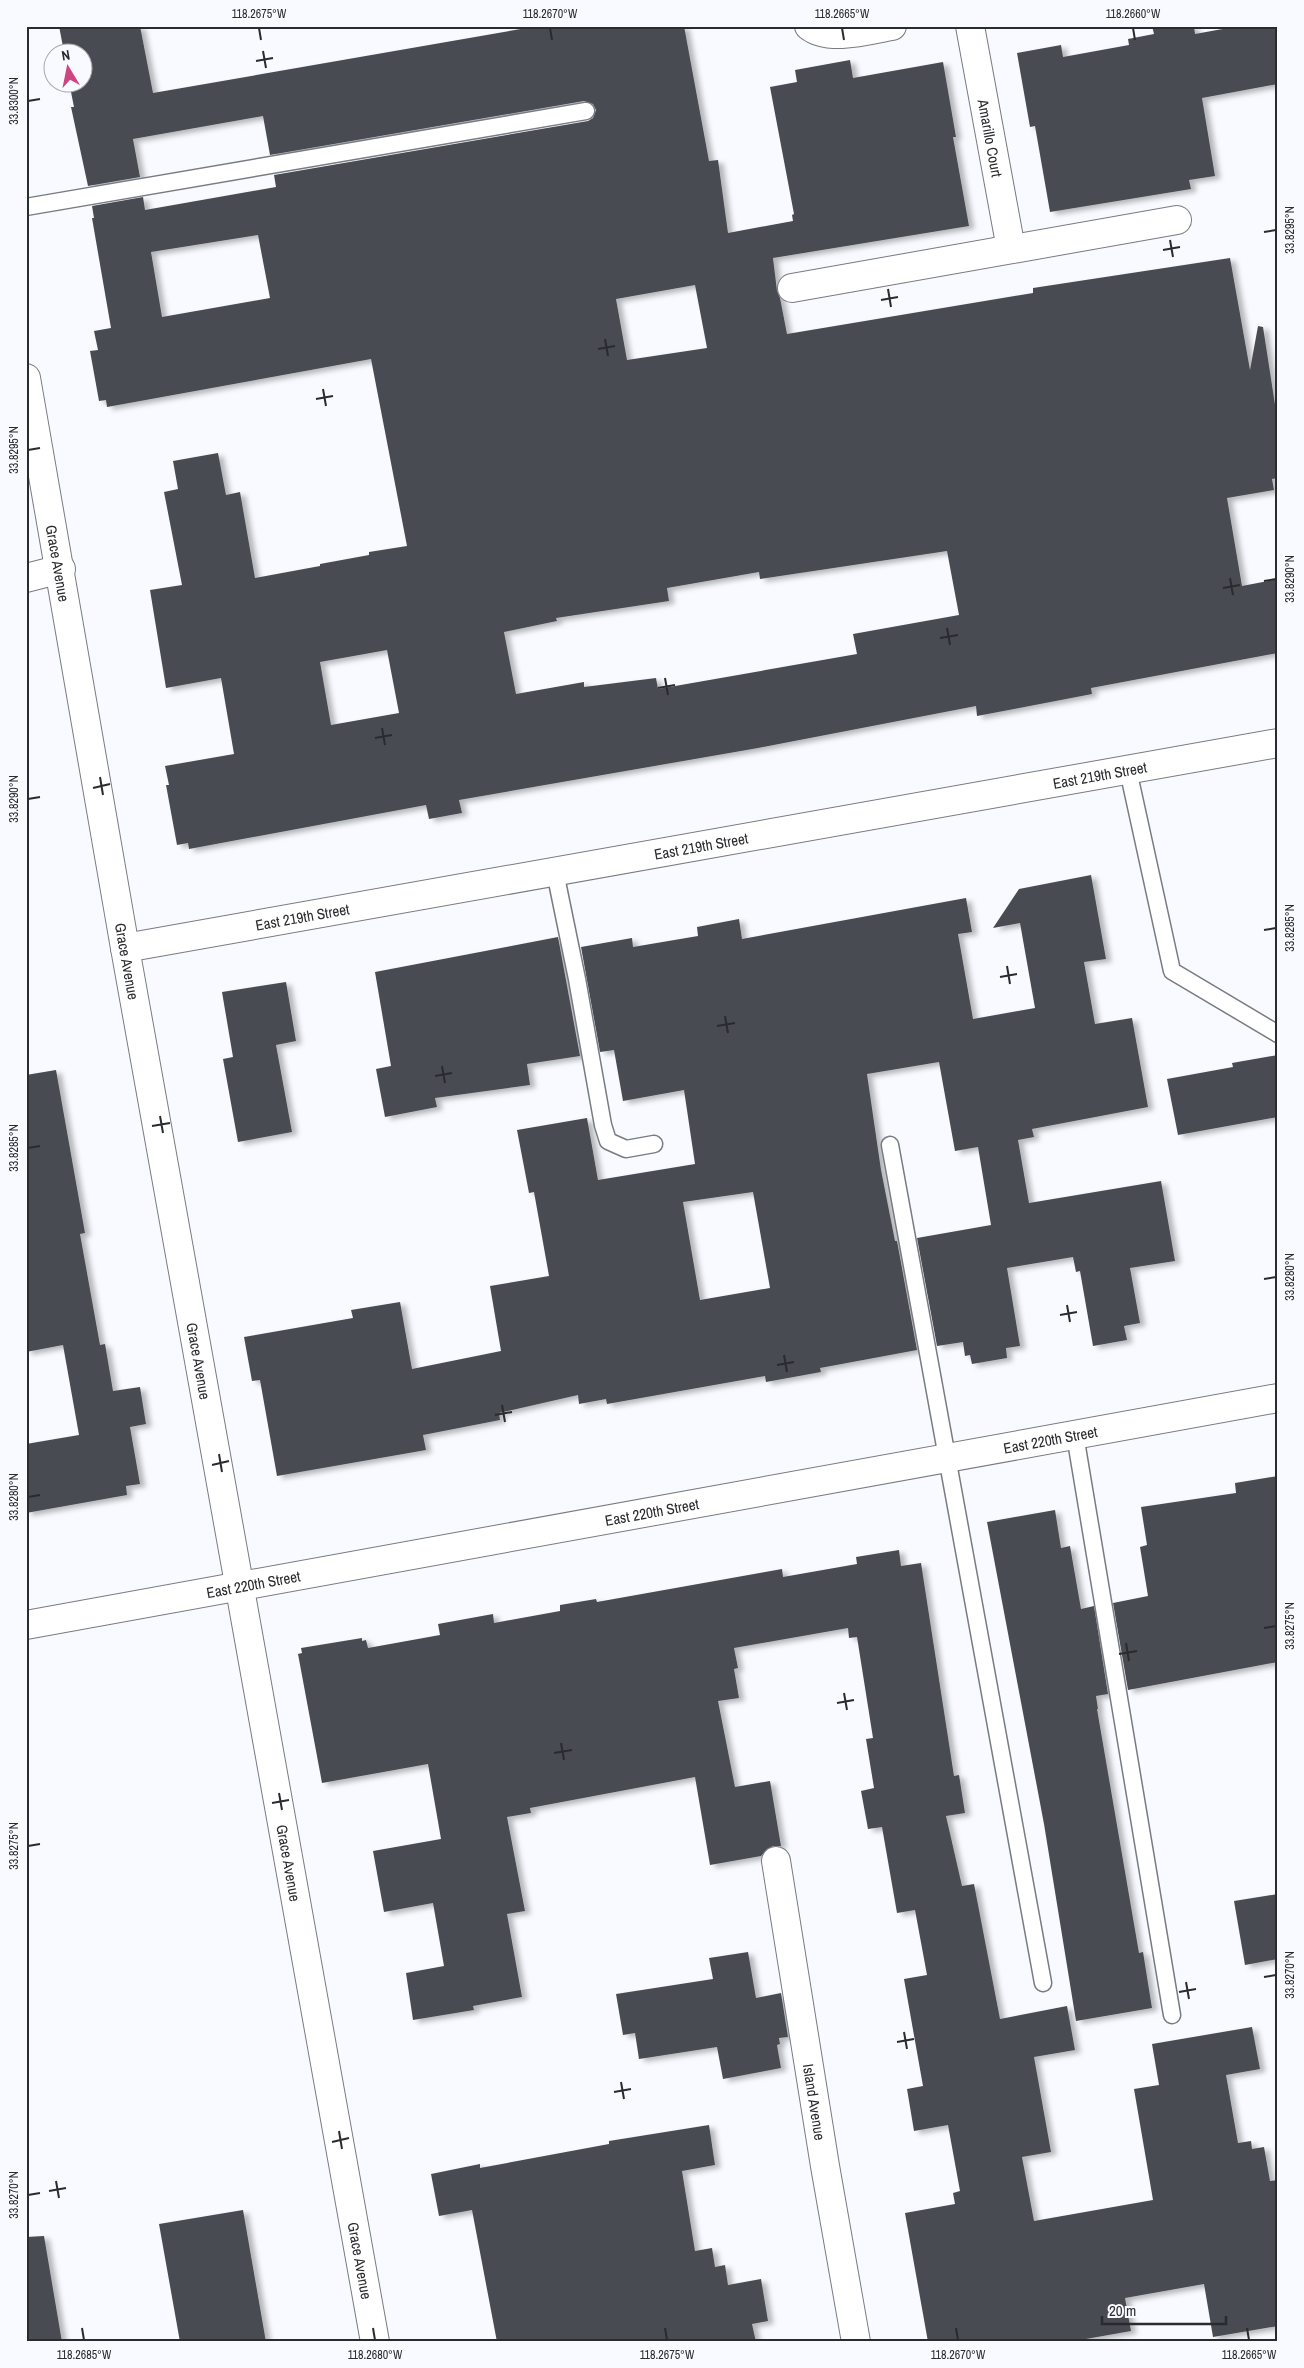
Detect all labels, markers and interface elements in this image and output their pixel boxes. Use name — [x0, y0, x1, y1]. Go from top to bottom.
text: 118.2675°W — [232, 6, 287, 22]
text: 118.2670°W — [523, 6, 578, 22]
text: 118.2665°W — [815, 6, 870, 22]
text: 118.2660°W — [1106, 6, 1161, 22]
north arrow — [42, 42, 92, 92]
text: N — [60, 46, 71, 65]
text: 33.8300°N — [6, 77, 22, 125]
street label: Amarillo Court — [973, 97, 1008, 179]
text: 33.8295°N — [1282, 206, 1298, 254]
text: 33.8295°N — [6, 426, 22, 474]
street label: Grace Avenue — [41, 523, 75, 604]
text: 33.8290°N — [1282, 555, 1298, 603]
street label: East 219th Street — [1051, 756, 1149, 793]
text: 33.8290°N — [6, 775, 22, 823]
street label: East 219th Street — [652, 827, 750, 864]
street label: East 219th Street — [254, 898, 351, 935]
text: 33.8285°N — [1282, 904, 1298, 952]
street label: Grace Avenue — [110, 921, 145, 1002]
text: 33.8285°N — [6, 1124, 22, 1172]
text: 33.8280°N — [1282, 1253, 1298, 1301]
street label: Grace Avenue — [182, 1321, 216, 1401]
street label: East 220th Street — [1002, 1420, 1100, 1458]
text: 33.8280°N — [6, 1473, 22, 1521]
street label: East 220th Street — [603, 1493, 701, 1530]
street label: East 220th Street — [205, 1565, 303, 1603]
text: 33.8275°N — [1282, 1602, 1298, 1650]
text: 33.8275°N — [6, 1822, 22, 1870]
street label: Grace Avenue — [272, 1823, 306, 1903]
text: 33.8270°N — [1282, 1951, 1298, 1999]
street label: Island Avenue — [798, 2062, 831, 2142]
text: 33.8270°N — [6, 2171, 22, 2219]
street label: Grace Avenue — [343, 2220, 378, 2301]
scale bar — [1102, 2293, 1225, 2325]
text: 20 m — [1109, 2300, 1136, 2321]
text: 118.2685°W — [57, 2347, 112, 2363]
text: 118.2680°W — [348, 2347, 403, 2363]
text: 118.2675°W — [640, 2347, 695, 2363]
text: 118.2670°W — [931, 2347, 986, 2363]
text: 118.2665°W — [1222, 2347, 1277, 2363]

